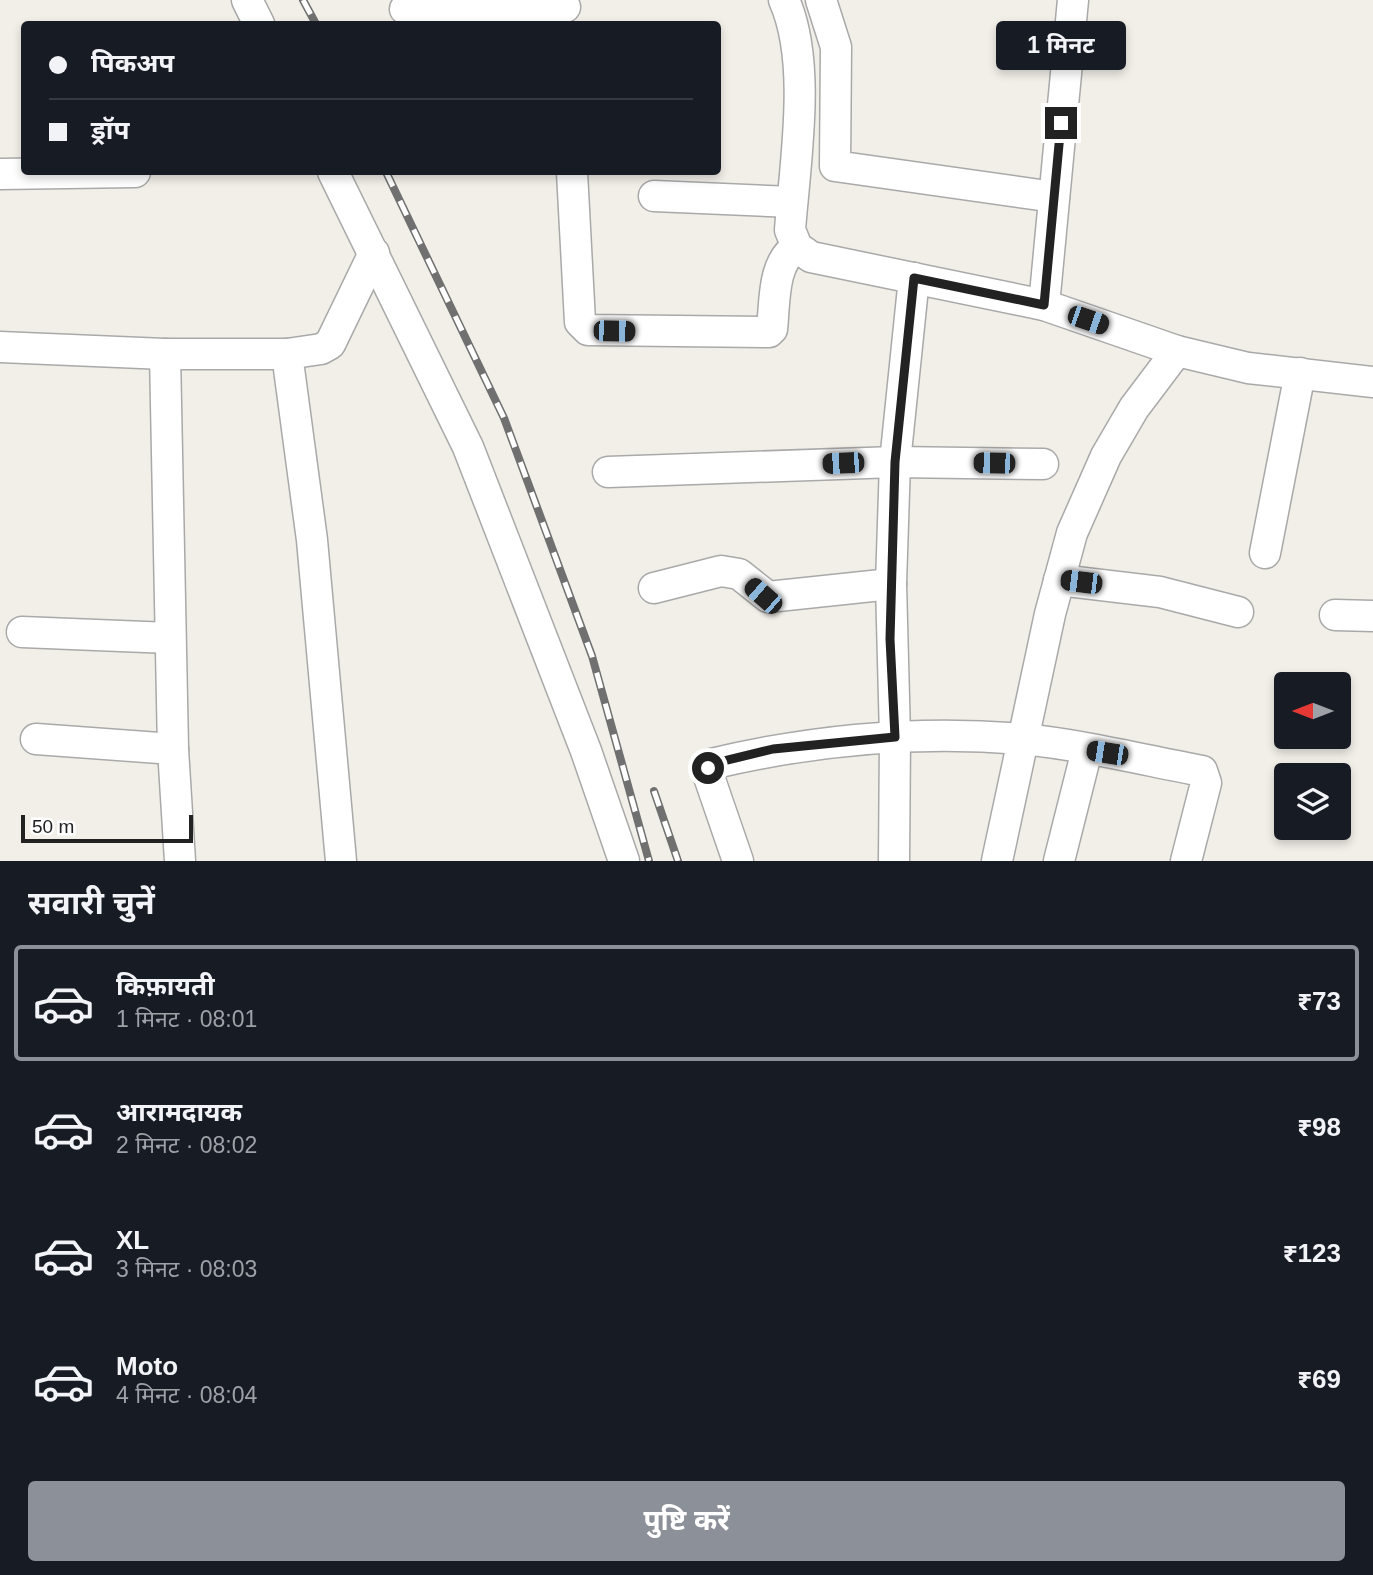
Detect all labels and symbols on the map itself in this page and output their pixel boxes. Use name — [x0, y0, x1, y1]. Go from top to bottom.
callout: 1 मिनट — [996, 22, 1126, 71]
route end — [1045, 107, 1077, 139]
car — [1065, 303, 1112, 337]
car — [593, 320, 636, 342]
car — [822, 452, 865, 474]
car — [973, 452, 1016, 474]
car — [1059, 569, 1104, 595]
car — [741, 574, 786, 618]
north arrow — [1274, 672, 1351, 749]
car — [1085, 739, 1130, 767]
route start — [692, 752, 724, 784]
scale bar — [21, 812, 192, 844]

